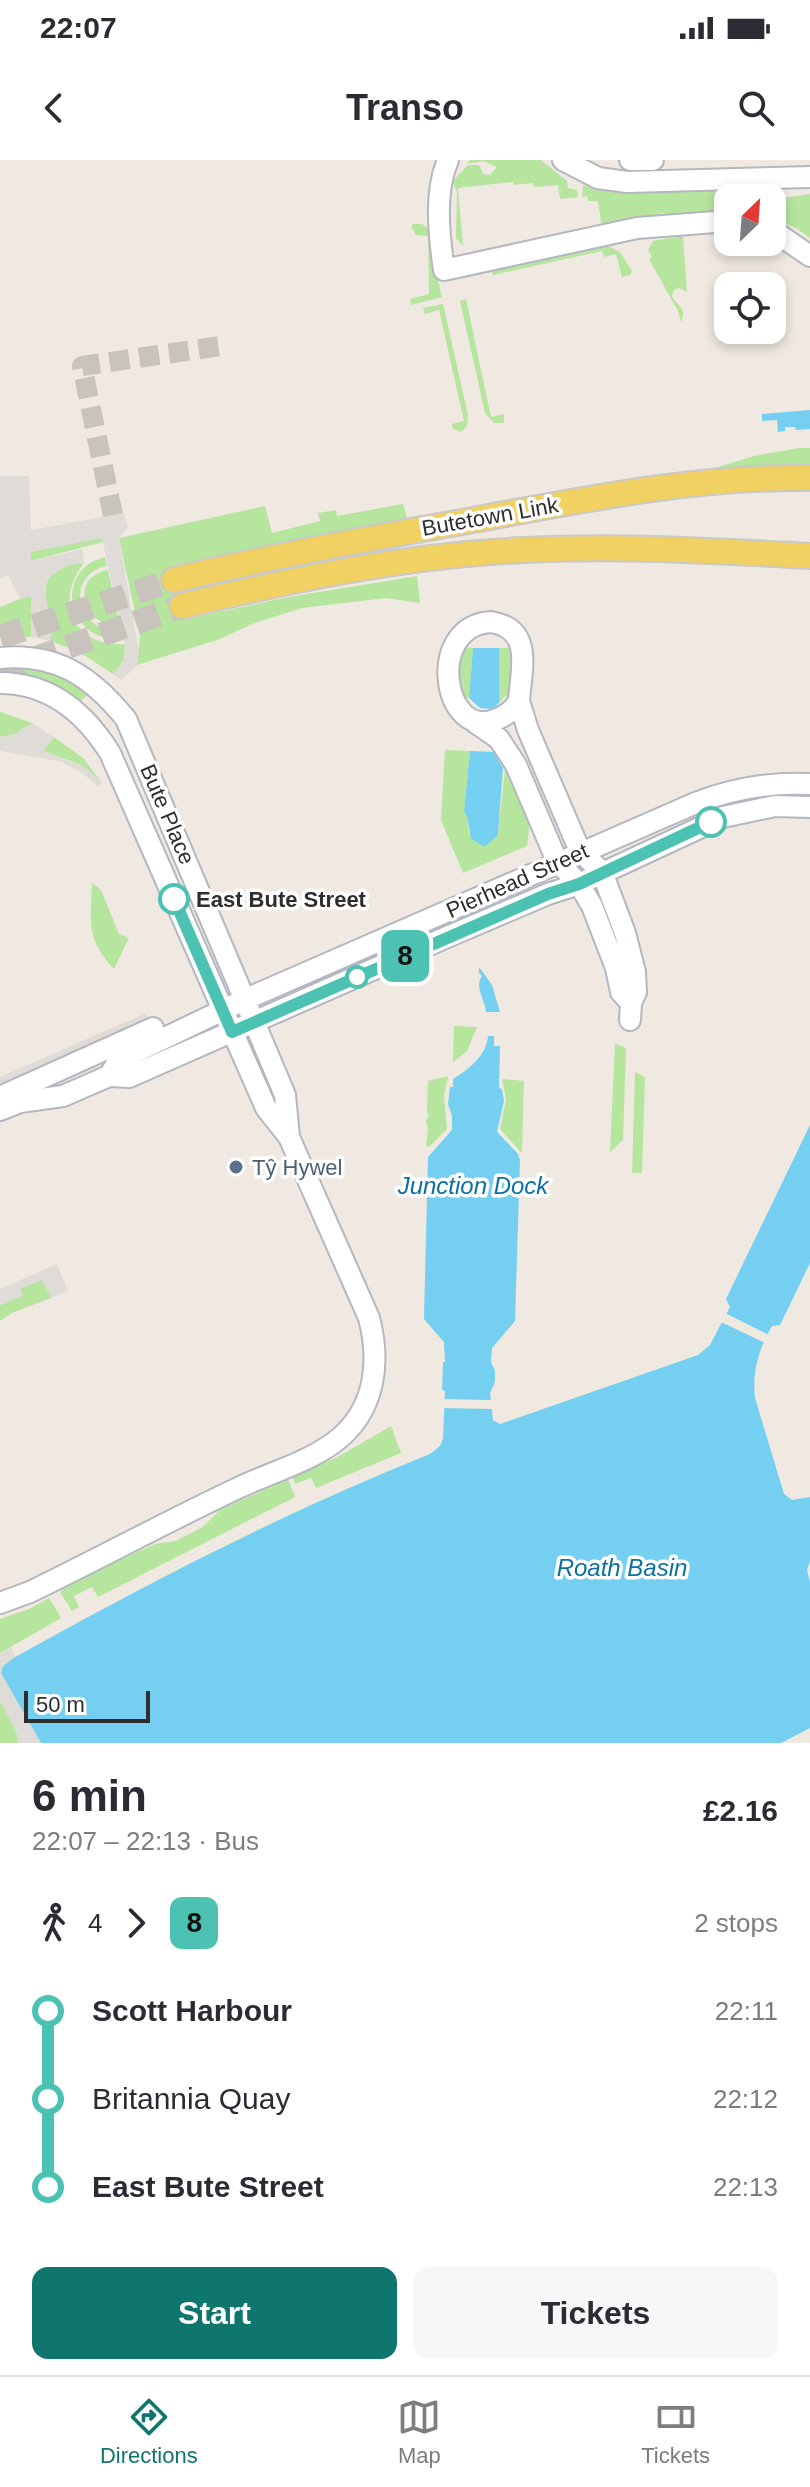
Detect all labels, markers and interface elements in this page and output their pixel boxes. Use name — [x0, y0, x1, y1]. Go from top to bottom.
text: 22:07 — [40, 11, 117, 44]
icon: back — [32, 86, 76, 130]
icon: search — [734, 86, 778, 130]
text: Transo — [346, 87, 464, 128]
north arrow — [714, 184, 786, 256]
map controls — [714, 184, 786, 344]
button: locate — [714, 272, 786, 344]
street label: Butetown Link — [420, 492, 561, 541]
street label: Bute Place — [135, 760, 200, 868]
unlabelled marker — [696, 807, 726, 837]
street label: Pierhead Street — [442, 838, 592, 923]
marker: East Bute Street — [159, 884, 189, 914]
place label: East Bute Street — [196, 887, 367, 912]
line badge: 8 — [379, 930, 431, 982]
text: 8 — [397, 940, 413, 971]
unlabelled marker — [346, 966, 368, 988]
place label: Tŷ Hywel — [252, 1155, 342, 1180]
marker: Tŷ Hywel — [227, 1158, 245, 1176]
water label: Junction Dock — [397, 1172, 550, 1199]
water label: Roath Basin — [557, 1554, 687, 1581]
scale bar — [24, 1687, 150, 1723]
text: 50 m — [36, 1692, 85, 1717]
text: 6 min — [32, 1771, 147, 1820]
text: £2.16 — [703, 1794, 778, 1827]
text: 22:07 – 22:13 · Bus — [32, 1826, 259, 1856]
icon: walk — [32, 1901, 76, 1945]
icon: forward — [114, 1901, 158, 1945]
text: 8 — [186, 1907, 202, 1938]
text: 4 — [88, 1908, 102, 1938]
text: 2 stops — [694, 1908, 778, 1938]
text: Scott Harbour — [92, 1994, 292, 2027]
text: 22:11 — [715, 1996, 778, 2026]
text: Britannia Quay — [92, 2082, 290, 2115]
text: 22:12 — [713, 2084, 778, 2114]
text: East Bute Street — [92, 2170, 324, 2203]
text: 22:13 — [713, 2172, 778, 2202]
button: Start — [32, 2267, 397, 2359]
button: Tickets — [413, 2267, 778, 2359]
tab: Directions — [100, 2395, 198, 2469]
tab: Map — [397, 2395, 441, 2469]
tab: Tickets — [641, 2395, 710, 2469]

